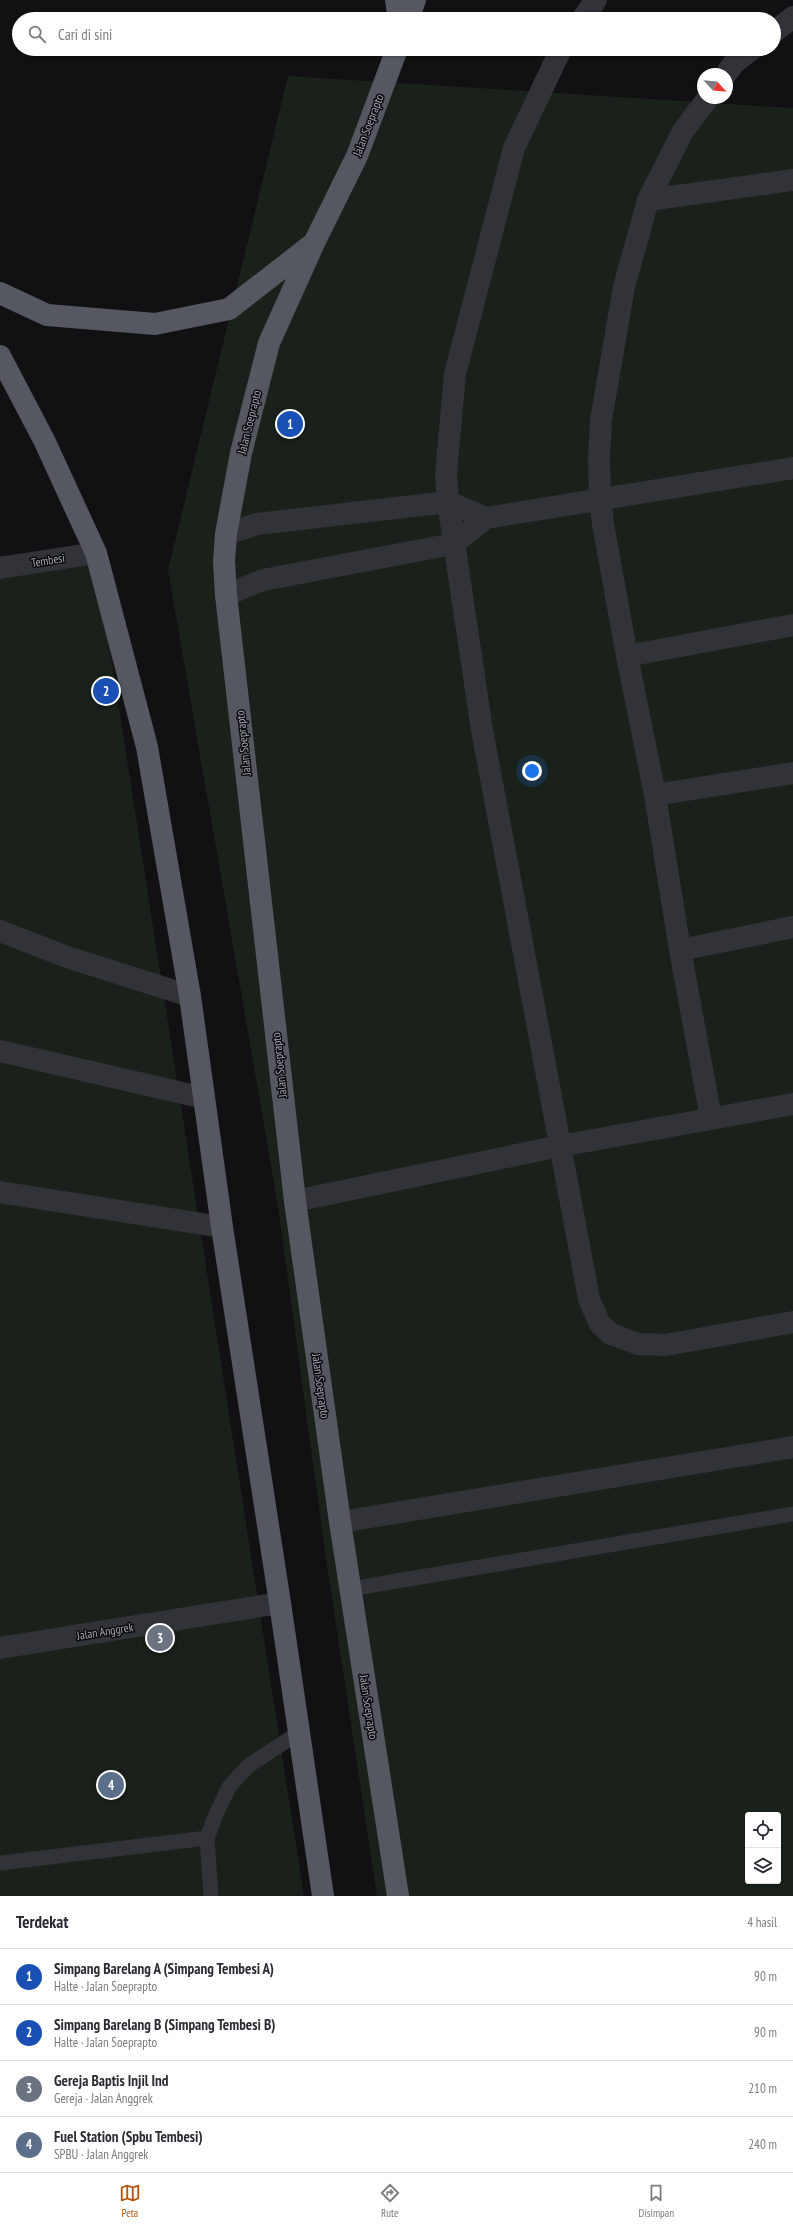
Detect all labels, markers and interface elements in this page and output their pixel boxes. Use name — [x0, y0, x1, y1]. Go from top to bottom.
search box — [12, 12, 781, 56]
icon: search — [26, 23, 48, 45]
text: Cari di sini — [58, 25, 112, 44]
north arrow — [697, 68, 733, 104]
street label: Jalan Soeprapto — [349, 92, 387, 159]
street label: Jalan Soeprapto — [234, 389, 264, 456]
pin: 1 — [277, 409, 303, 439]
street label: Tembesi — [30, 550, 66, 570]
pin: 2 — [93, 676, 119, 706]
street label: Jalan Soeprapto — [232, 710, 254, 777]
your location — [522, 761, 542, 781]
street label: Jalan Soeprapto — [268, 1032, 290, 1099]
street label: Jalan Soeprapto — [309, 1352, 333, 1419]
street label: Jalan Anggrek — [75, 1619, 135, 1643]
pin: 3 — [147, 1623, 173, 1653]
street label: Jalan Soeprapto — [356, 1673, 382, 1740]
pin: 4 — [98, 1770, 124, 1800]
map controls — [745, 1812, 781, 1884]
button: locate — [745, 1812, 781, 1848]
button: layers — [745, 1848, 781, 1884]
text: Terdekat — [16, 1911, 68, 1933]
text: 4 hasil — [747, 1914, 777, 1931]
text: Simpang Barelang A (Simpang Tembesi A) — [54, 1959, 274, 1978]
text: 1 — [26, 1968, 32, 1985]
text: 90 m — [754, 1968, 777, 1985]
text: Halte · Jalan Soeprapto — [54, 1978, 157, 1995]
text: Simpang Barelang B (Simpang Tembesi B) — [54, 2015, 276, 2034]
text: 2 — [26, 2024, 32, 2041]
text: 90 m — [754, 2024, 777, 2041]
text: Halte · Jalan Soeprapto — [54, 2034, 157, 2051]
text: Gereja Baptis Injil Ind — [54, 2071, 168, 2090]
text: 3 — [26, 2080, 32, 2097]
text: 210 m — [748, 2080, 777, 2097]
text: Gereja · Jalan Anggrek — [54, 2090, 153, 2107]
text: Fuel Station (Spbu Tembesi) — [54, 2127, 203, 2146]
text: 4 — [26, 2136, 32, 2153]
text: 240 m — [748, 2136, 777, 2153]
text: SPBU · Jalan Anggrek — [54, 2146, 148, 2163]
tab: Peta — [119, 2182, 141, 2220]
tab: Rute — [379, 2182, 401, 2220]
tab: Disimpan — [639, 2182, 674, 2220]

